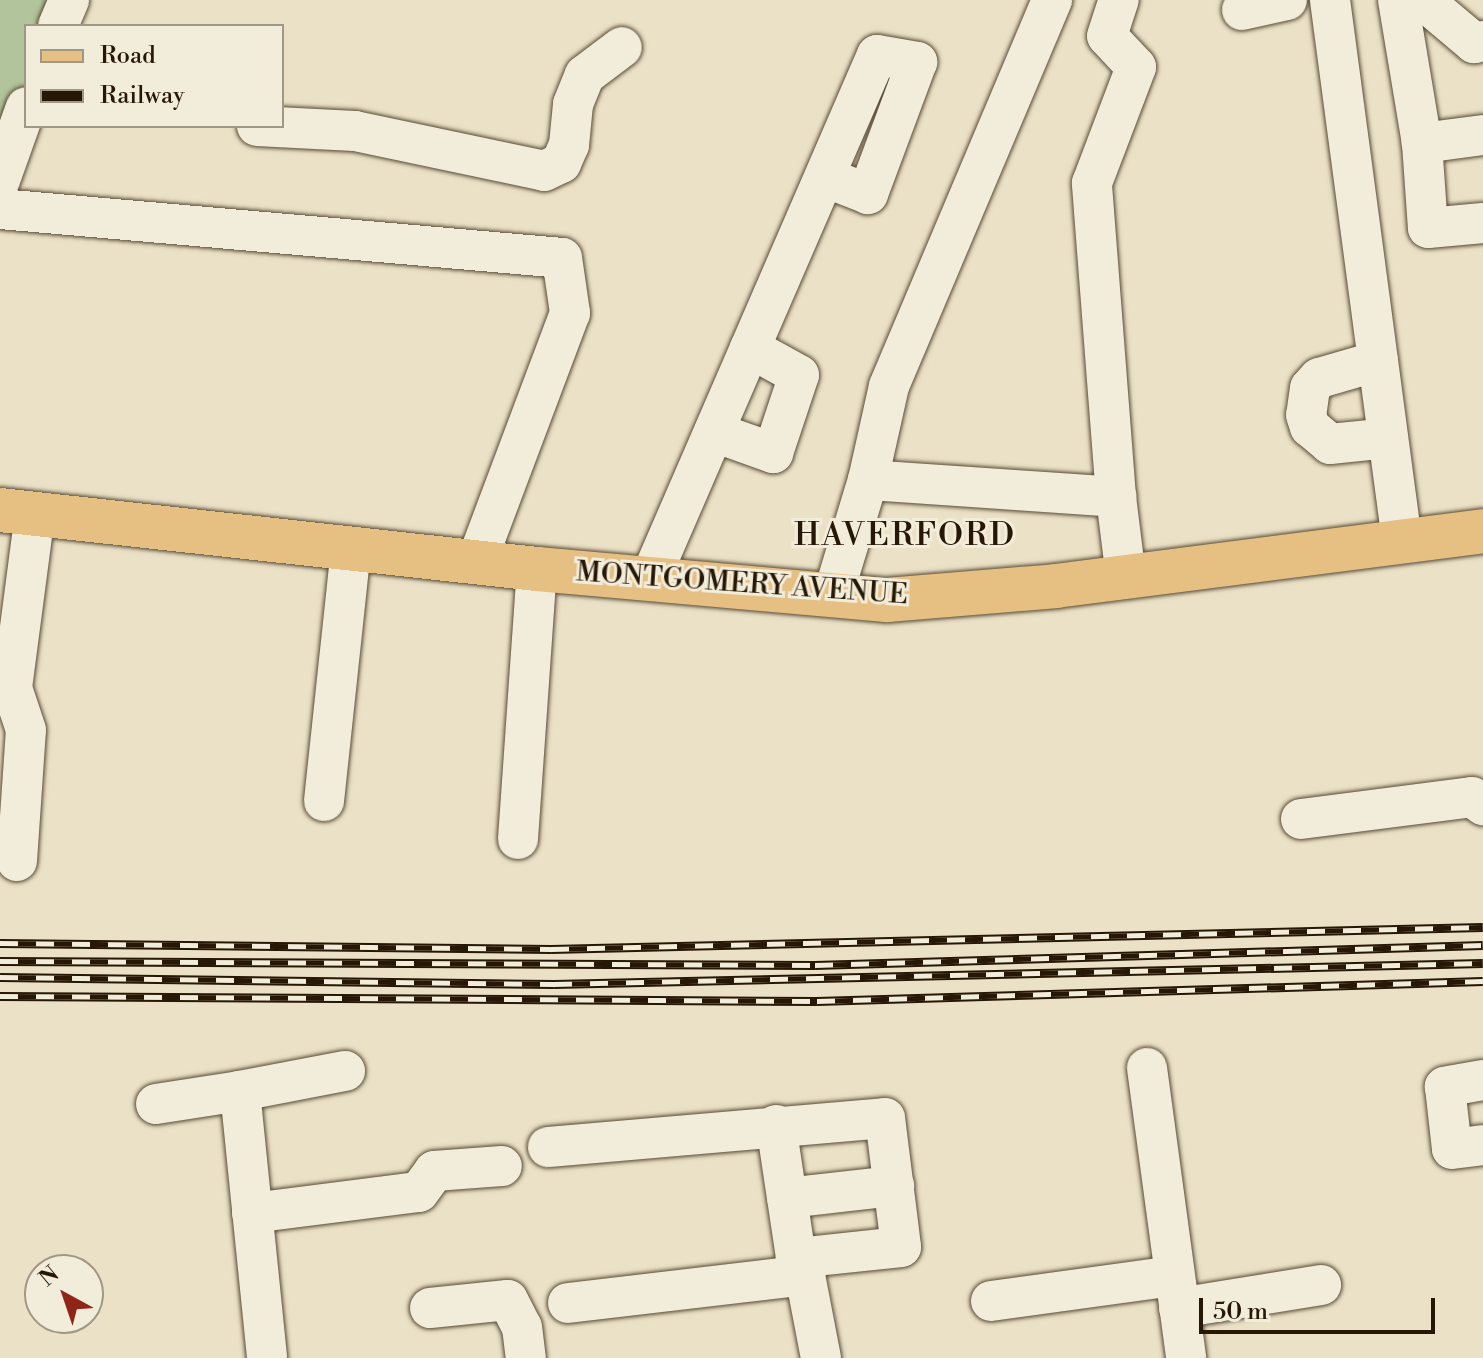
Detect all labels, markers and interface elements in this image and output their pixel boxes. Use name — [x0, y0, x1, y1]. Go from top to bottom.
legend — [24, 24, 284, 128]
text: Road — [100, 41, 156, 71]
text: Railway — [100, 81, 185, 111]
district label: HAVERFORD — [794, 516, 1016, 554]
street label: MONTGOMERY AVENUE — [575, 556, 909, 612]
north arrow — [24, 1254, 104, 1334]
text: N — [34, 1261, 65, 1293]
scale bar — [1203, 1282, 1439, 1332]
text: 50 m — [1213, 1297, 1268, 1327]

